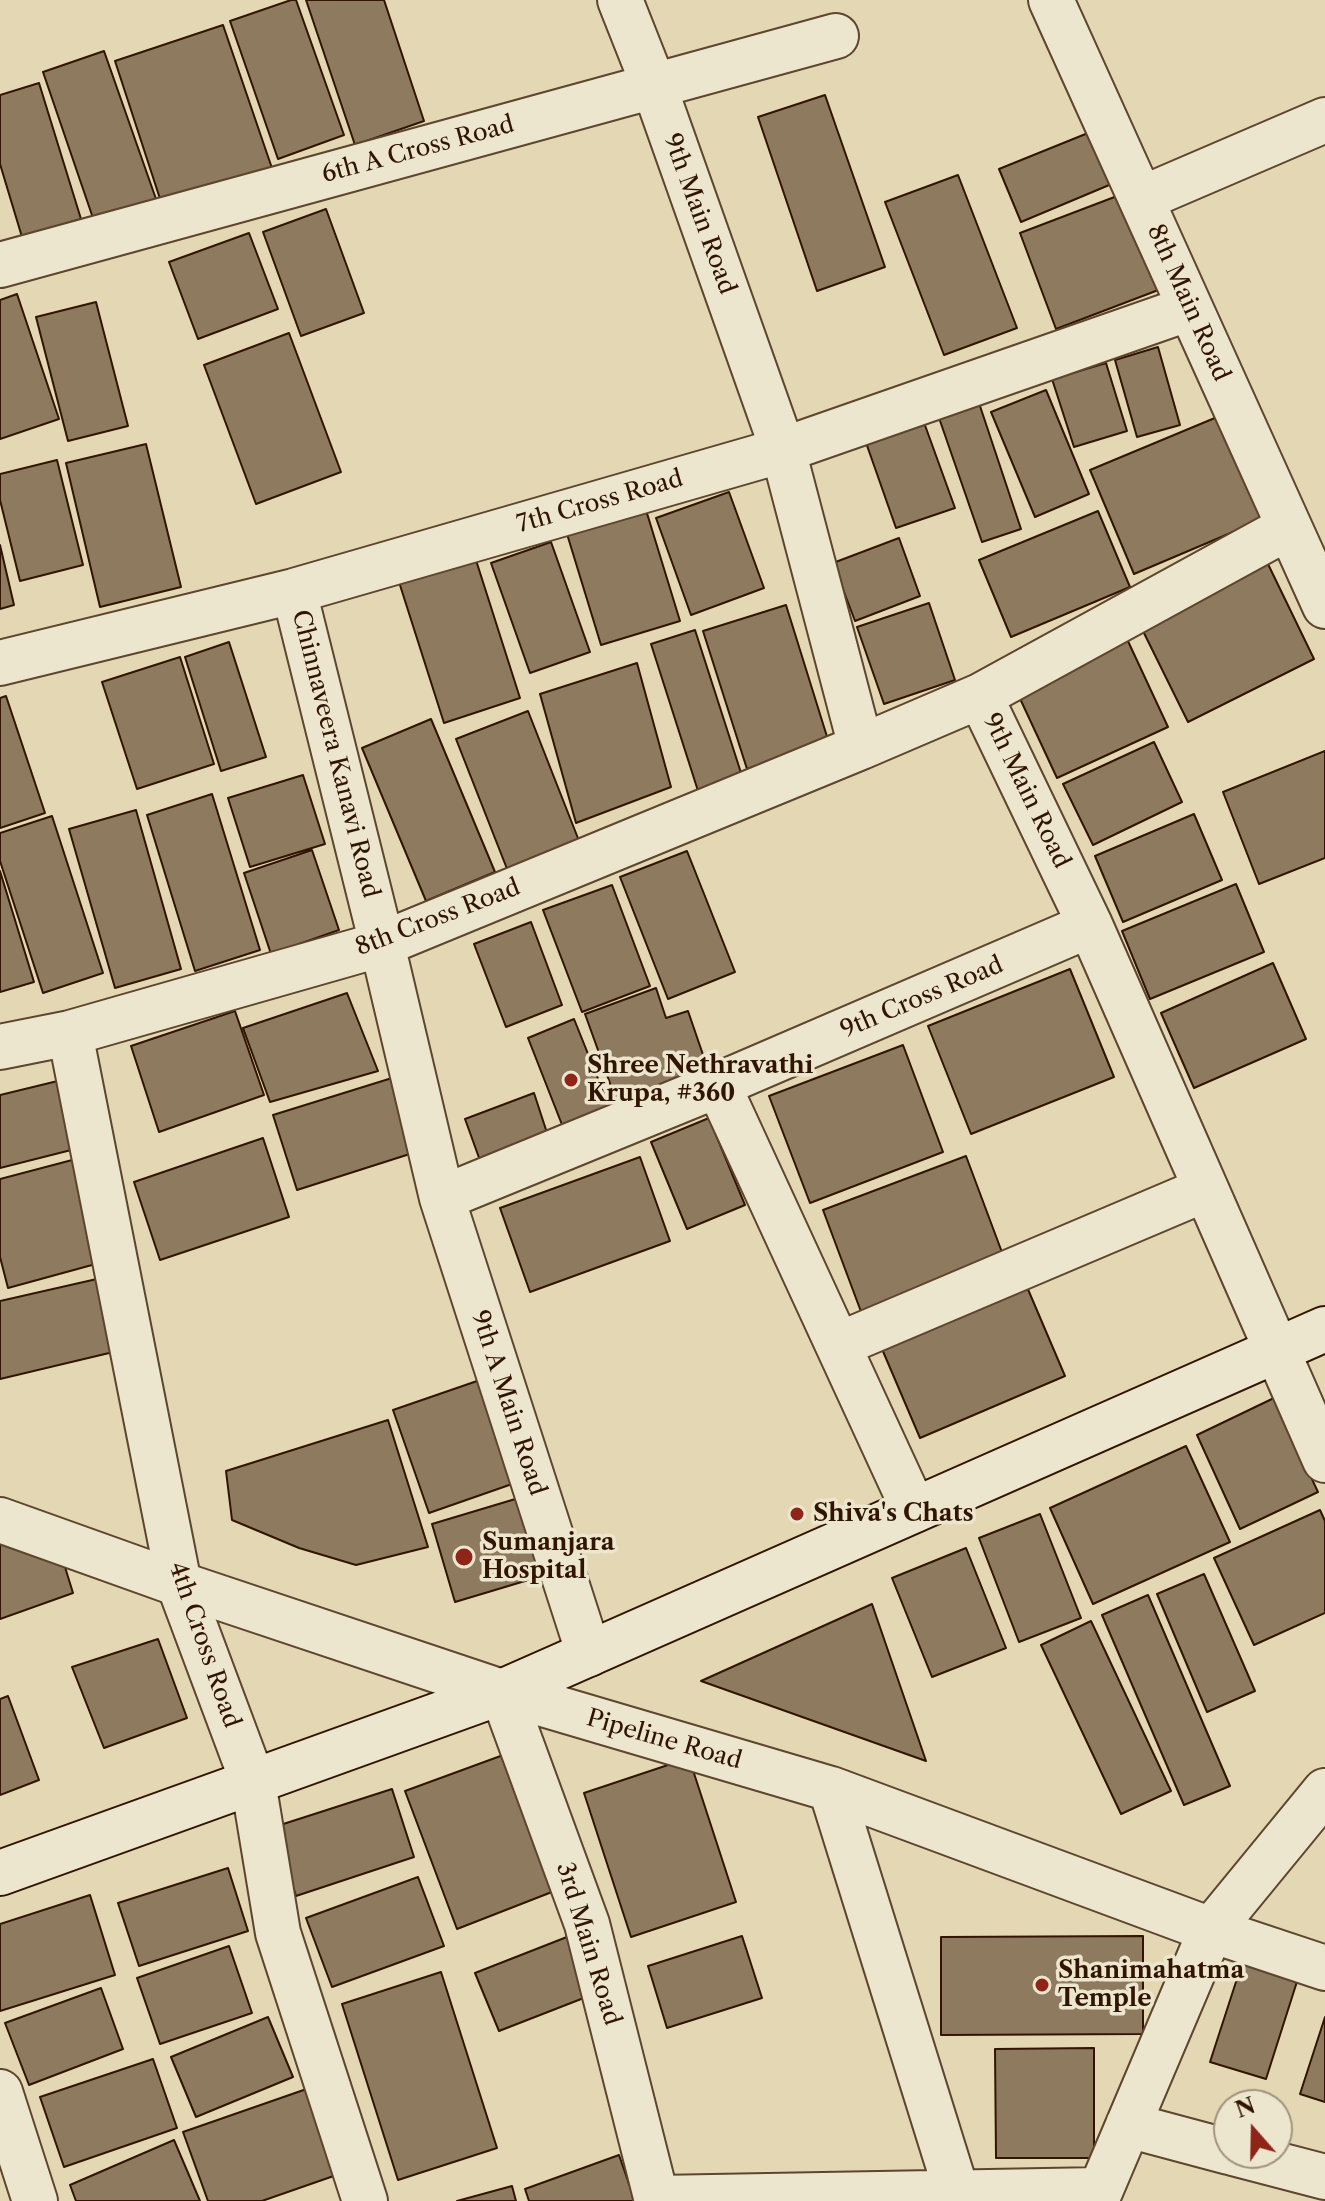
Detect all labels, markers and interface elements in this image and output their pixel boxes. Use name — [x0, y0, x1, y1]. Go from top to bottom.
street label: 6th A Cross Road — [319, 110, 517, 190]
street label: 9th Main Road — [657, 130, 741, 298]
street label: 8th Main Road — [1140, 220, 1236, 386]
street label: 7th Cross Road — [514, 465, 686, 539]
street label: Chinnaveera Kanavi Road — [285, 607, 385, 901]
street label: 9th Main Road — [976, 709, 1076, 873]
street label: 8th Cross Road — [352, 873, 524, 963]
street label: 9th Cross Road — [836, 951, 1008, 1045]
place label: Shree Nethravathi Krupa, #360 — [587, 1052, 813, 1108]
marker: Shree Nethravathi Krupa, #360 — [562, 1071, 580, 1089]
street label: 9th A Main Road — [464, 1307, 552, 1499]
place label: Shiva's Chats — [813, 1500, 974, 1528]
marker: Shiva's Chats — [788, 1505, 806, 1523]
place label: Sumanjara Hospital — [482, 1529, 615, 1585]
marker: Sumanjara Hospital — [453, 1546, 475, 1568]
street label: 4th Cross Road — [162, 1558, 246, 1732]
street label: Pipeline Road — [583, 1704, 745, 1776]
street label: 3rd Main Road — [550, 1859, 626, 2029]
place label: Shanimahatma Temple — [1058, 1957, 1244, 2013]
marker: Shanimahatma Temple — [1033, 1976, 1051, 1994]
north arrow — [1213, 2089, 1293, 2169]
text: N — [1232, 2092, 1259, 2124]

